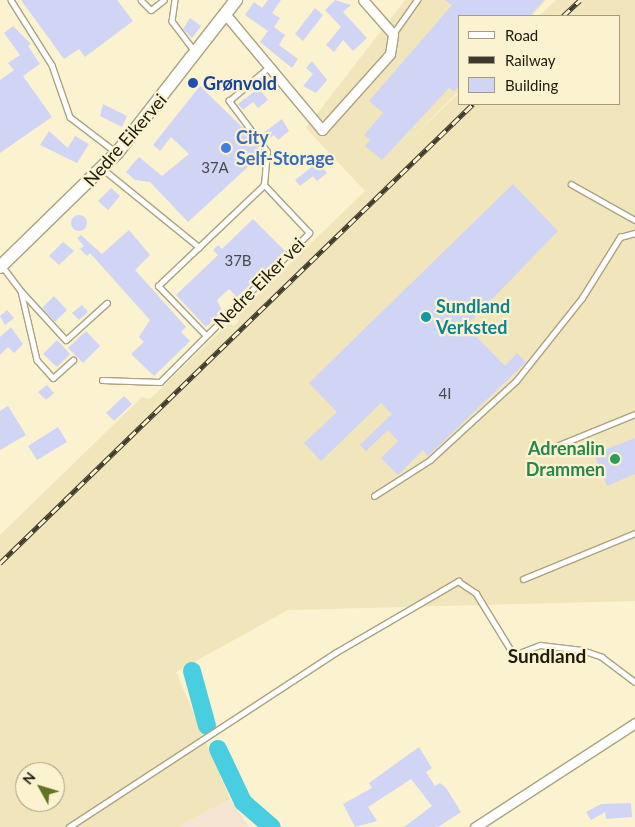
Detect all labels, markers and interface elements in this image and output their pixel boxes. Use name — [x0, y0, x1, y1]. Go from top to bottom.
legend — [458, 15, 620, 105]
text: Road — [505, 26, 538, 44]
text: Railway — [505, 51, 556, 69]
place label: Grønvold — [203, 72, 277, 94]
text: Building — [505, 76, 558, 94]
marker: Grønvold — [187, 77, 199, 89]
street label: Nedre Eikervei — [79, 89, 171, 191]
place label: City Self-Storage — [236, 127, 334, 170]
marker: City Self-Storage — [220, 142, 232, 154]
house number: 37A — [201, 159, 229, 177]
street label: Nedre Eiker vei — [209, 233, 309, 333]
house number: 37B — [224, 252, 252, 270]
place label: Sundland Verksted — [436, 296, 510, 338]
marker: Sundland Verksted — [420, 311, 432, 323]
house number: 4I — [439, 385, 451, 403]
place label: Adrenalin Drammen — [526, 438, 605, 480]
marker: Adrenalin Drammen — [609, 453, 621, 465]
district label: Sundland — [508, 645, 586, 667]
north arrow — [15, 762, 65, 812]
text: N — [19, 768, 39, 787]

